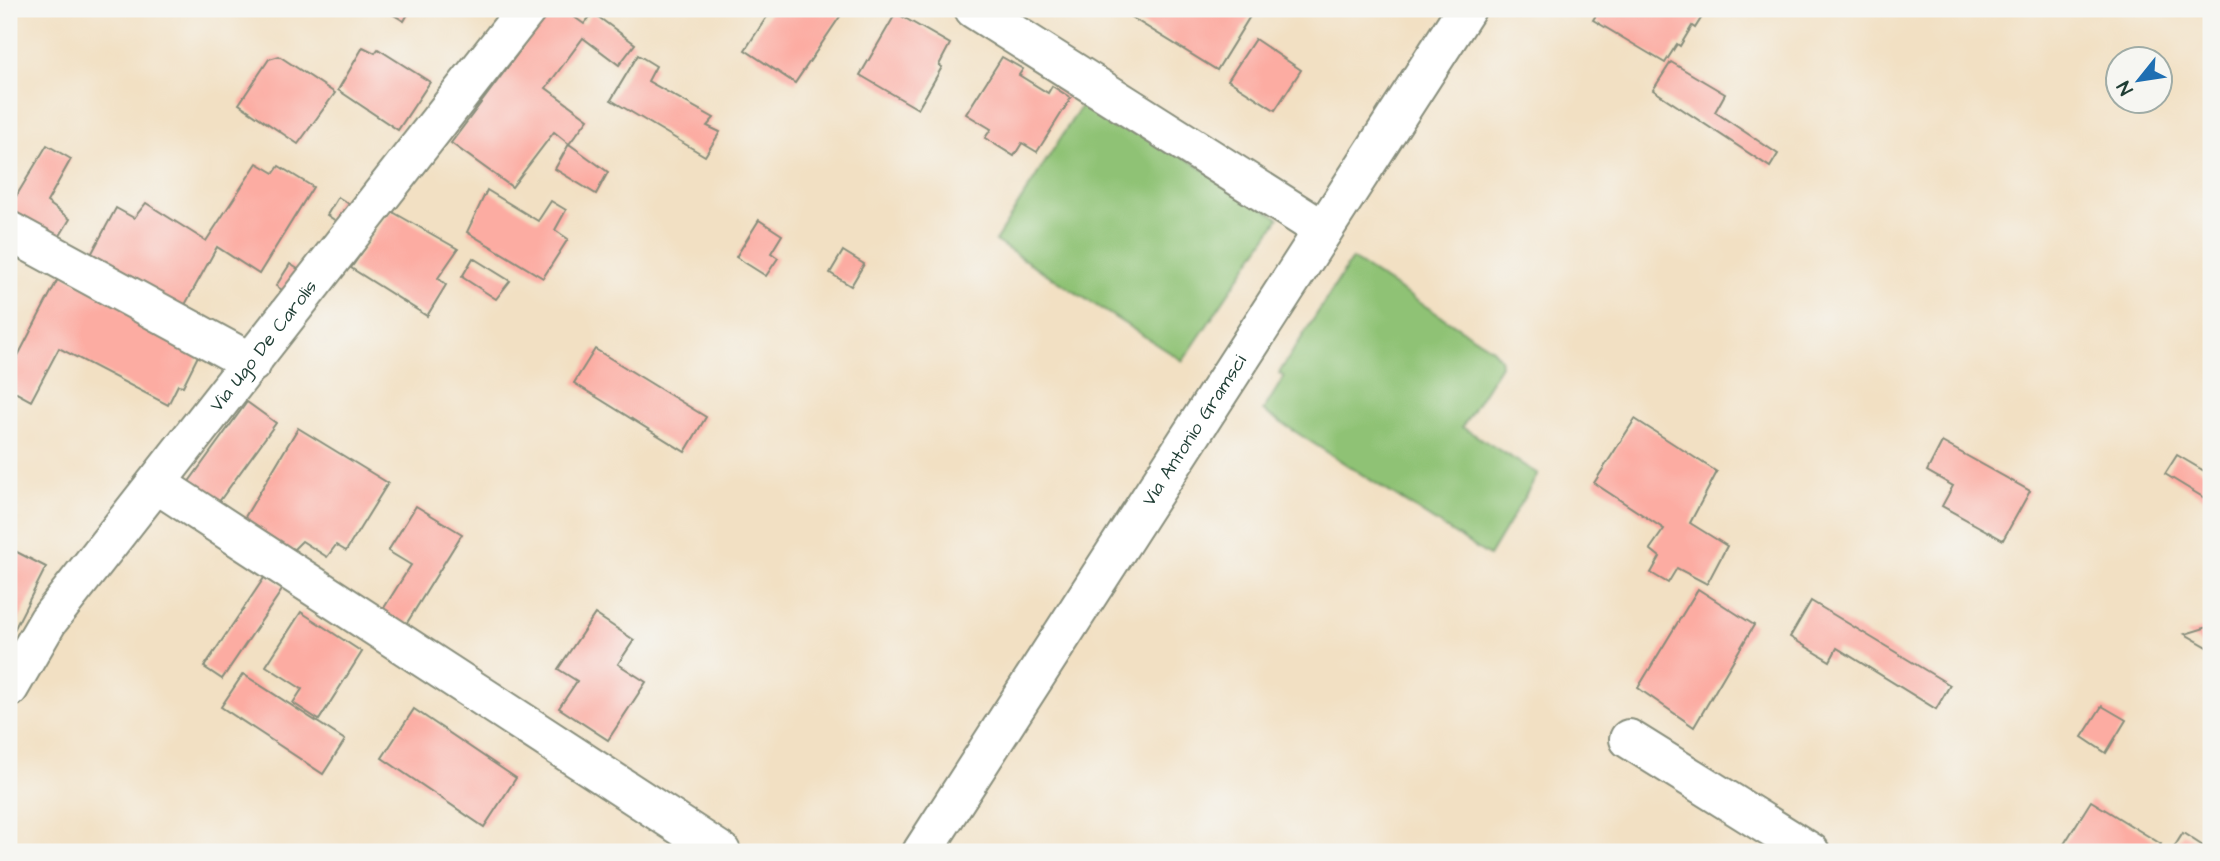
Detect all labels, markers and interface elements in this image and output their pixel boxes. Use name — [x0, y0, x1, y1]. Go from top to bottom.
north arrow — [2104, 46, 2174, 116]
text: N — [2111, 76, 2140, 100]
street label: Via Ugo De Carolis — [203, 274, 324, 417]
street label: Via Antonio Gramsci — [1135, 349, 1253, 511]

